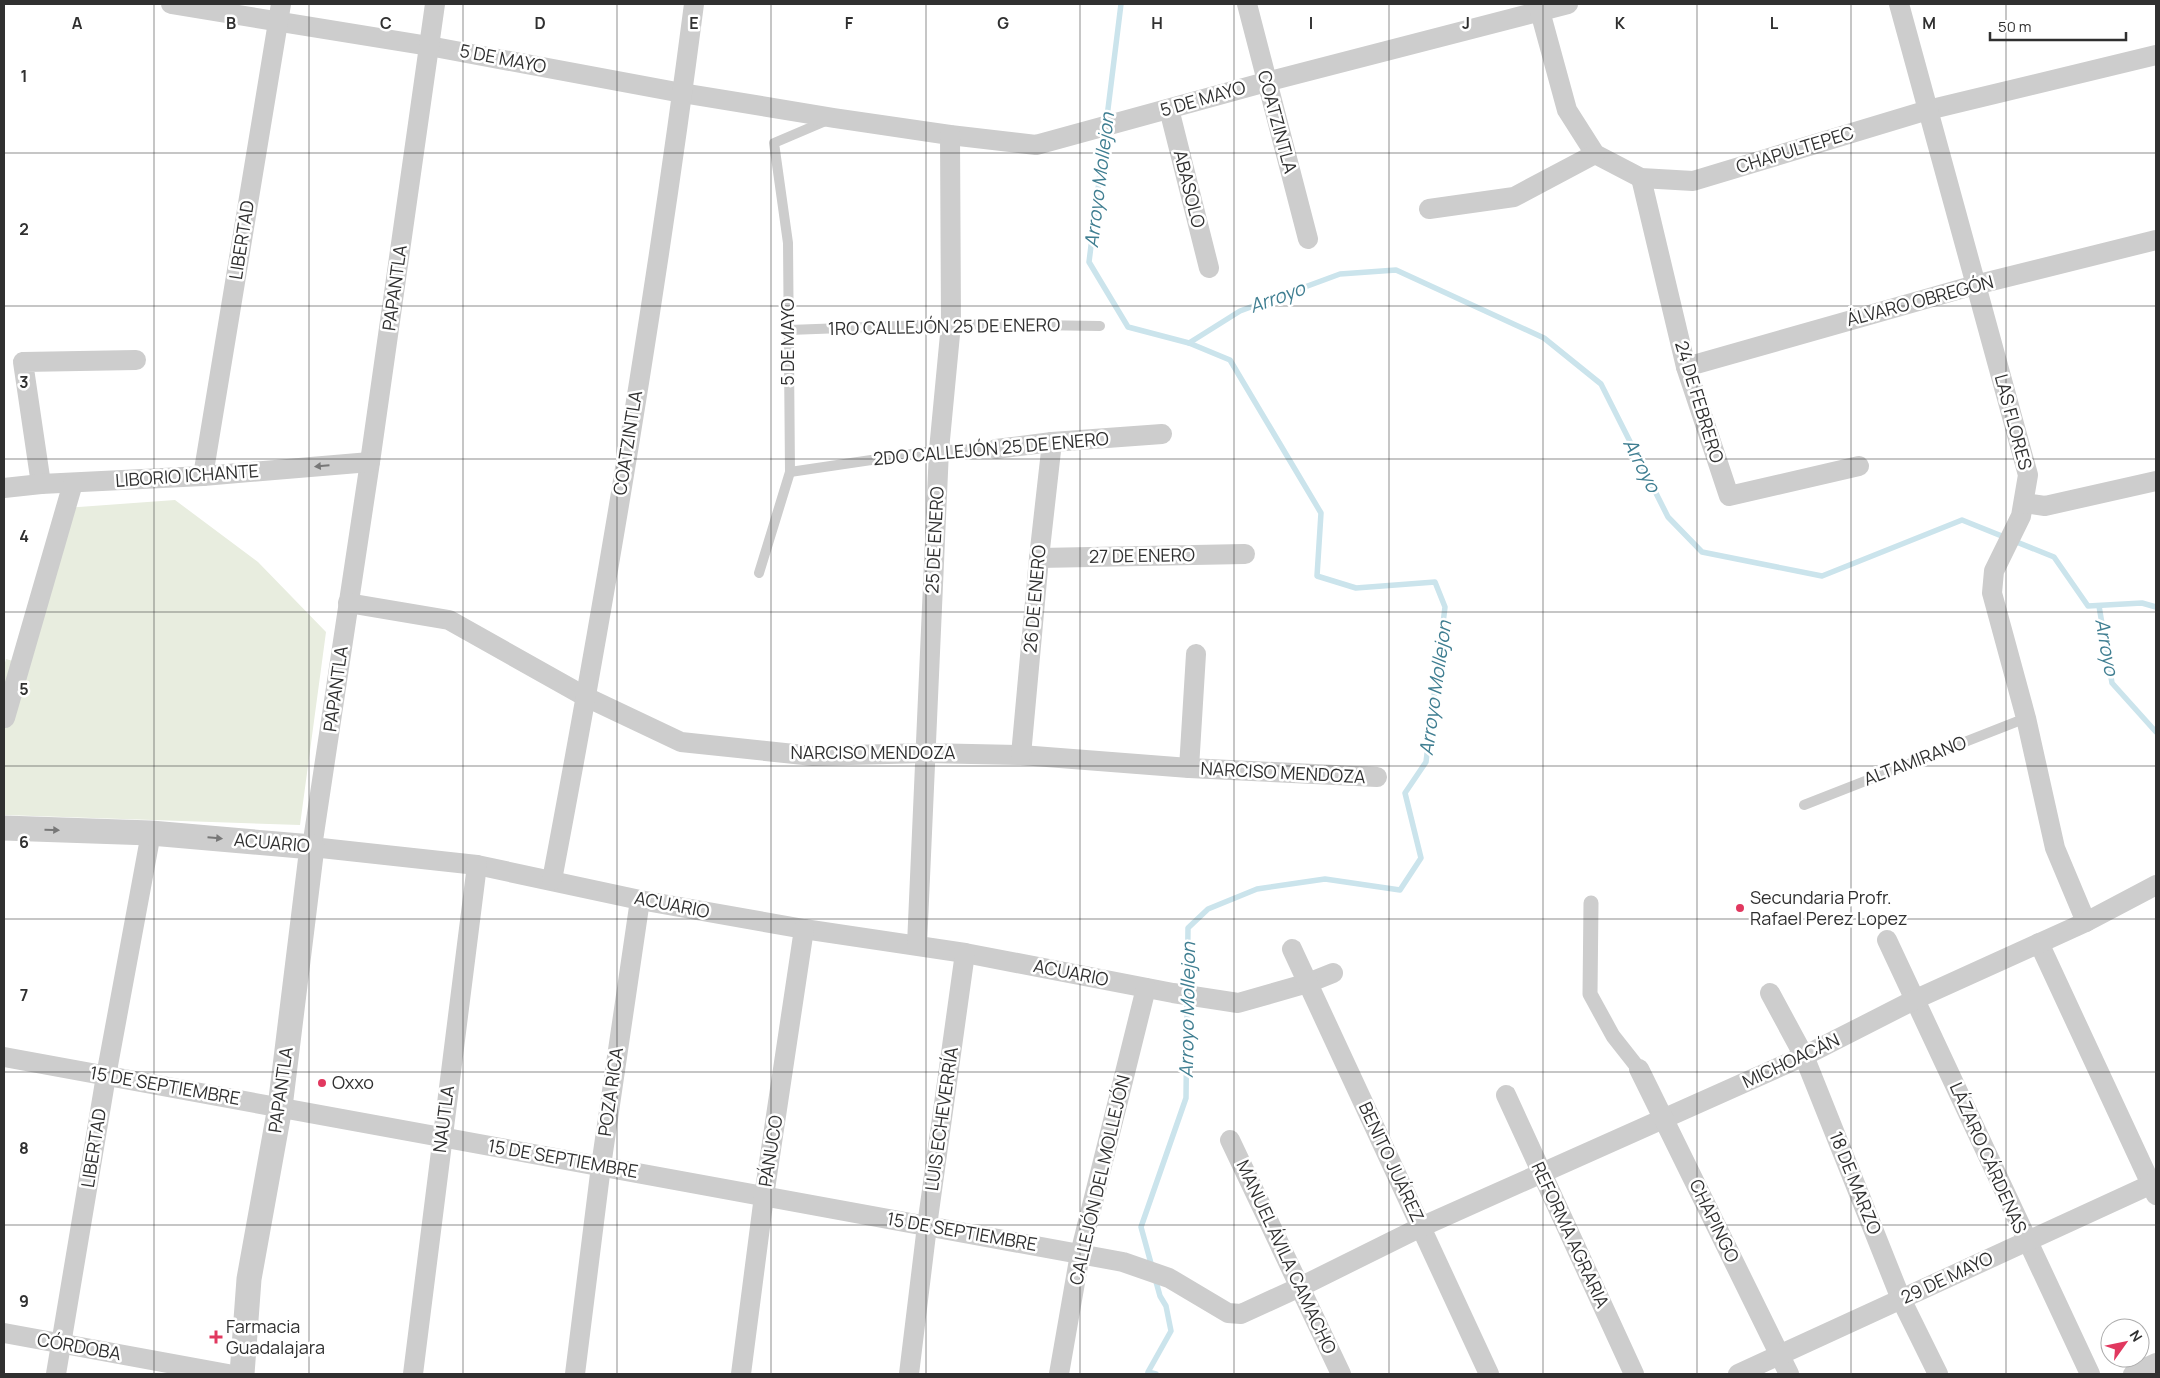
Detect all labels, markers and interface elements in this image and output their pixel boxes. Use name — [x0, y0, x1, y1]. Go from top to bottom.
scale bar — [1990, 10, 2126, 42]
text: A — [72, 12, 83, 34]
text: B — [226, 12, 236, 34]
text: C — [380, 12, 392, 34]
text: D — [534, 12, 546, 34]
text: E — [689, 12, 699, 34]
text: F — [845, 12, 854, 34]
text: G — [997, 12, 1009, 34]
text: H — [1151, 12, 1163, 34]
text: I — [1309, 12, 1313, 34]
text: J — [1462, 12, 1470, 34]
text: K — [1615, 12, 1626, 34]
text: L — [1770, 12, 1779, 34]
text: M — [1922, 12, 1936, 34]
text: 50 m — [1998, 16, 2032, 37]
street label: 5 DE MAYO — [458, 38, 549, 78]
text: 1 — [20, 65, 28, 87]
street label: COATZINTLA — [1253, 68, 1303, 176]
street label: 5 DE MAYO — [1157, 74, 1248, 122]
water label: Arroyo Mollejon — [1078, 110, 1120, 249]
street label: CHAPULTEPEC — [1733, 120, 1857, 178]
street label: ABASOLO — [1169, 147, 1211, 230]
street label: LIBERTAD — [223, 199, 259, 281]
text: 2 — [19, 218, 29, 240]
street label: PAPANTLA — [376, 243, 412, 332]
street label: ÁLVARO OBREGÓN — [1844, 269, 1996, 331]
water label: Arroyo — [1246, 274, 1310, 319]
street label: 5 DE MAYO — [775, 298, 799, 386]
street label: 1RO CALLEJÓN 25 DE ENERO — [828, 312, 1060, 340]
street label: 24 DE FEBRERO — [1670, 338, 1730, 466]
text: 3 — [19, 371, 29, 393]
street label: LAS FLORES — [1990, 371, 2038, 472]
street label: COATZINTLA — [607, 388, 647, 497]
street label: 2DO CALLEJÓN 25 DE ENERO — [872, 426, 1110, 470]
water label: Arroyo — [1617, 434, 1667, 498]
street label: LIBORIO ICHANTE — [114, 458, 259, 492]
one-way arrow — [313, 462, 329, 470]
street label: 25 DE ENERO — [919, 486, 949, 594]
text: 4 — [19, 525, 29, 547]
street label: 27 DE ENERO — [1089, 542, 1195, 568]
street label: 26 DE ENERO — [1017, 544, 1051, 654]
water label: Arroyo — [2089, 617, 2125, 679]
water label: Arroyo Mollejon — [1413, 618, 1457, 757]
street label: PAPANTLA — [317, 644, 353, 733]
text: 5 — [19, 678, 29, 700]
street label: ALTAMIRANO — [1860, 730, 1969, 791]
street label: NARCISO MENDOZA — [791, 740, 956, 764]
street label: NARCISO MENDOZA — [1200, 756, 1367, 788]
one-way arrow — [45, 826, 61, 834]
street label: ACUARIO — [233, 827, 311, 857]
text: 6 — [19, 831, 29, 853]
one-way arrow — [207, 835, 223, 843]
street label: ACUARIO — [633, 885, 712, 923]
place label: Secundaria Profr. Rafael Perez Lopez — [1750, 885, 1908, 930]
marker: Secundaria Profr. Rafael Perez Lopez — [1734, 902, 1746, 914]
water label: Arroyo Mollejon — [1173, 941, 1201, 1078]
street label: ACUARIO — [1032, 953, 1111, 991]
text: 7 — [20, 984, 28, 1006]
street label: MICHOACÁN — [1738, 1027, 1843, 1093]
street label: PAPANTLA — [262, 1045, 298, 1134]
street label: POZA RICA — [592, 1045, 628, 1138]
street label: LUIS ECHEVERRÍA — [919, 1045, 963, 1193]
street label: 15 DE SEPTIEMBRE — [88, 1060, 242, 1110]
place label: Oxxo — [332, 1070, 374, 1094]
street label: CALLEJÓN DEL MOLLEJÓN — [1063, 1073, 1135, 1287]
marker: Oxxo — [316, 1077, 328, 1089]
street label: LÁZARO CÁRDENAS — [1945, 1078, 2033, 1237]
street label: NAUTLA — [427, 1083, 459, 1154]
street label: BENITO JUÁREZ — [1354, 1098, 1430, 1225]
street label: LIBERTAD — [75, 1107, 111, 1189]
street label: PÁNUCO — [753, 1113, 788, 1188]
street label: 18 DE MARZO — [1824, 1128, 1887, 1238]
street label: 15 DE SEPTIEMBRE — [486, 1133, 640, 1183]
text: 8 — [19, 1137, 29, 1159]
street label: MANUEL ÁVILA CAMACHO — [1231, 1156, 1342, 1357]
street label: REFORMA AGRARIA — [1527, 1158, 1616, 1312]
street label: CHAPINGO — [1684, 1175, 1745, 1266]
street label: 15 DE SEPTIEMBRE — [885, 1206, 1039, 1256]
street label: 29 DE MAYO — [1897, 1245, 1996, 1309]
text: 9 — [19, 1290, 29, 1312]
place label: Farmacia Guadalajara — [226, 1314, 325, 1359]
north arrow — [2100, 1318, 2150, 1368]
text: N — [2126, 1326, 2147, 1345]
street label: CÓRDOBA — [35, 1327, 124, 1365]
marker: Farmacia Guadalajara — [210, 1331, 222, 1343]

